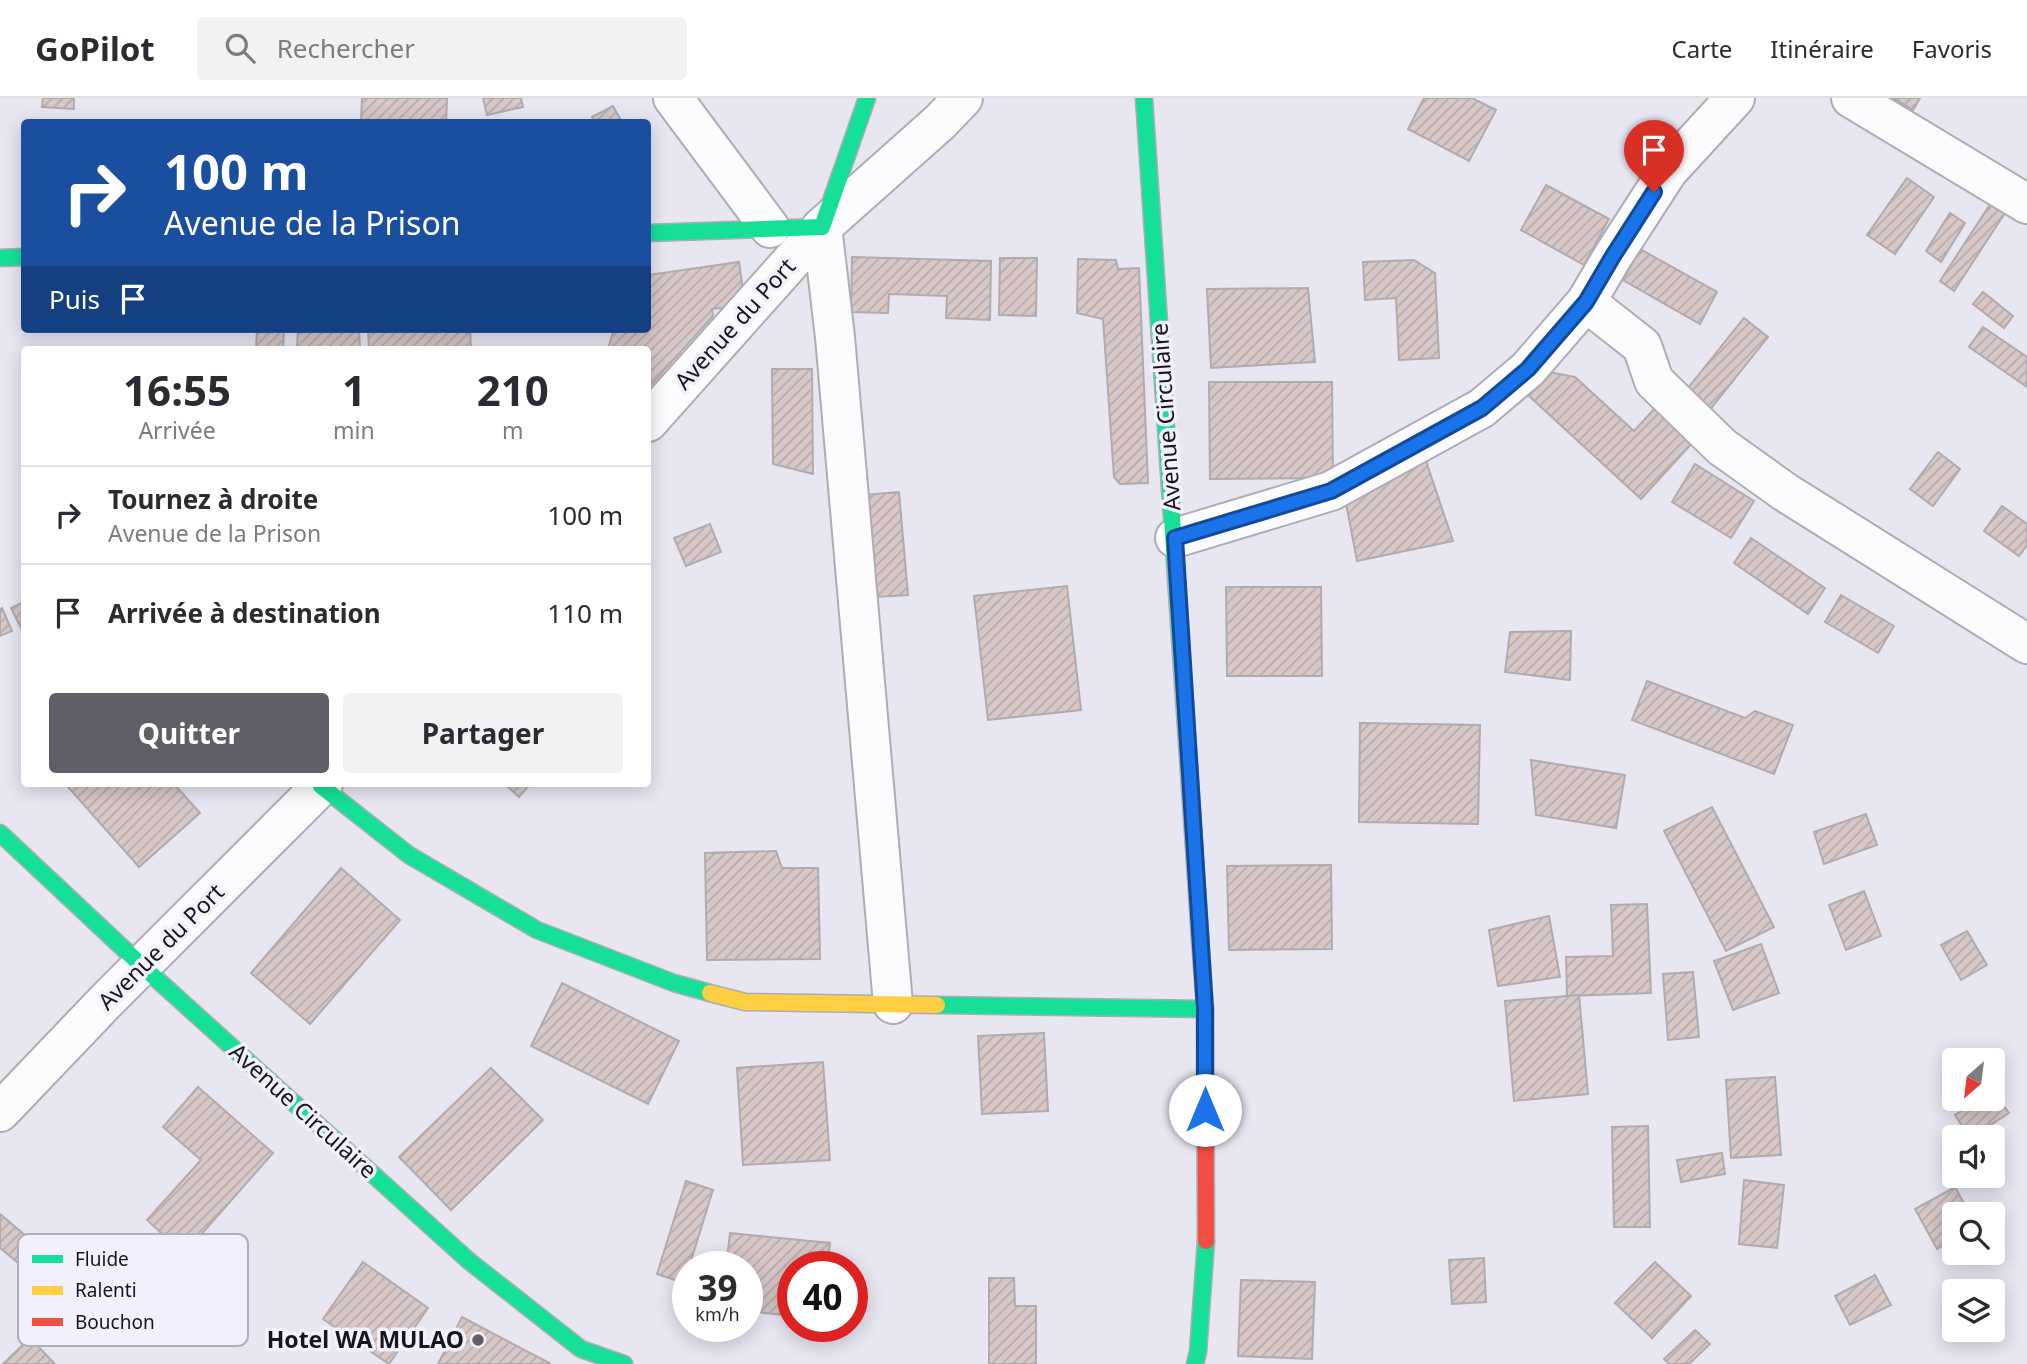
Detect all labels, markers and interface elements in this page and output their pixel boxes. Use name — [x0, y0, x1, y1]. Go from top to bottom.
search box — [197, 17, 687, 80]
text: GoPilot — [35, 26, 155, 71]
icon: search — [221, 29, 259, 67]
text: Rechercher — [277, 30, 415, 66]
text: Carte — [1672, 32, 1732, 65]
text: Itinéraire — [1770, 32, 1874, 65]
text: Favoris — [1912, 32, 1992, 65]
pin — [1624, 120, 1684, 192]
icon: arrive — [1635, 131, 1673, 169]
text: 100 m — [164, 138, 309, 204]
icon: right — [49, 147, 140, 238]
text: Avenue de la Prison — [164, 201, 461, 244]
street label: Avenue du Port — [667, 251, 802, 396]
icon: arrive — [114, 280, 152, 318]
text: Puis — [49, 281, 100, 317]
street label: Avenue Circulaire — [1142, 322, 1188, 512]
text: 16:55 — [123, 361, 231, 418]
text: 1 — [342, 361, 366, 418]
text: 210 — [477, 361, 549, 418]
text: Arrivée — [138, 414, 216, 446]
text: min — [333, 414, 375, 446]
text: m — [502, 414, 524, 446]
text: Tournez à droite — [108, 481, 318, 517]
icon: right — [49, 496, 87, 534]
text: 100 m — [547, 497, 623, 533]
text: Avenue de la Prison — [108, 517, 321, 549]
icon: arrive — [49, 594, 87, 632]
text: Arrivée à destination — [108, 595, 381, 631]
text: 110 m — [547, 595, 623, 631]
button: Quitter — [49, 693, 329, 773]
button: Partager — [343, 693, 623, 773]
street label: Avenue du Port — [90, 876, 231, 1017]
street label: Avenue Circulaire — [223, 1035, 384, 1185]
north arrow — [1942, 1048, 2006, 1111]
map controls — [1942, 1048, 2005, 1342]
position arrow — [1168, 1073, 1242, 1147]
button: sound — [1942, 1125, 2005, 1188]
button: search — [1942, 1202, 2005, 1265]
legend — [18, 1234, 248, 1346]
text: Fluide — [75, 1246, 129, 1272]
speed limit sign: 40 — [777, 1251, 868, 1342]
text: 39 — [697, 1264, 738, 1311]
text: Ralenti — [75, 1277, 137, 1303]
button: layers — [1942, 1279, 2005, 1342]
text: km/h — [695, 1302, 740, 1326]
text: Bouchon — [75, 1309, 155, 1335]
place label: Hotel WA MULAO — [267, 1323, 464, 1355]
marker: Hotel WA MULAO — [470, 1332, 486, 1348]

